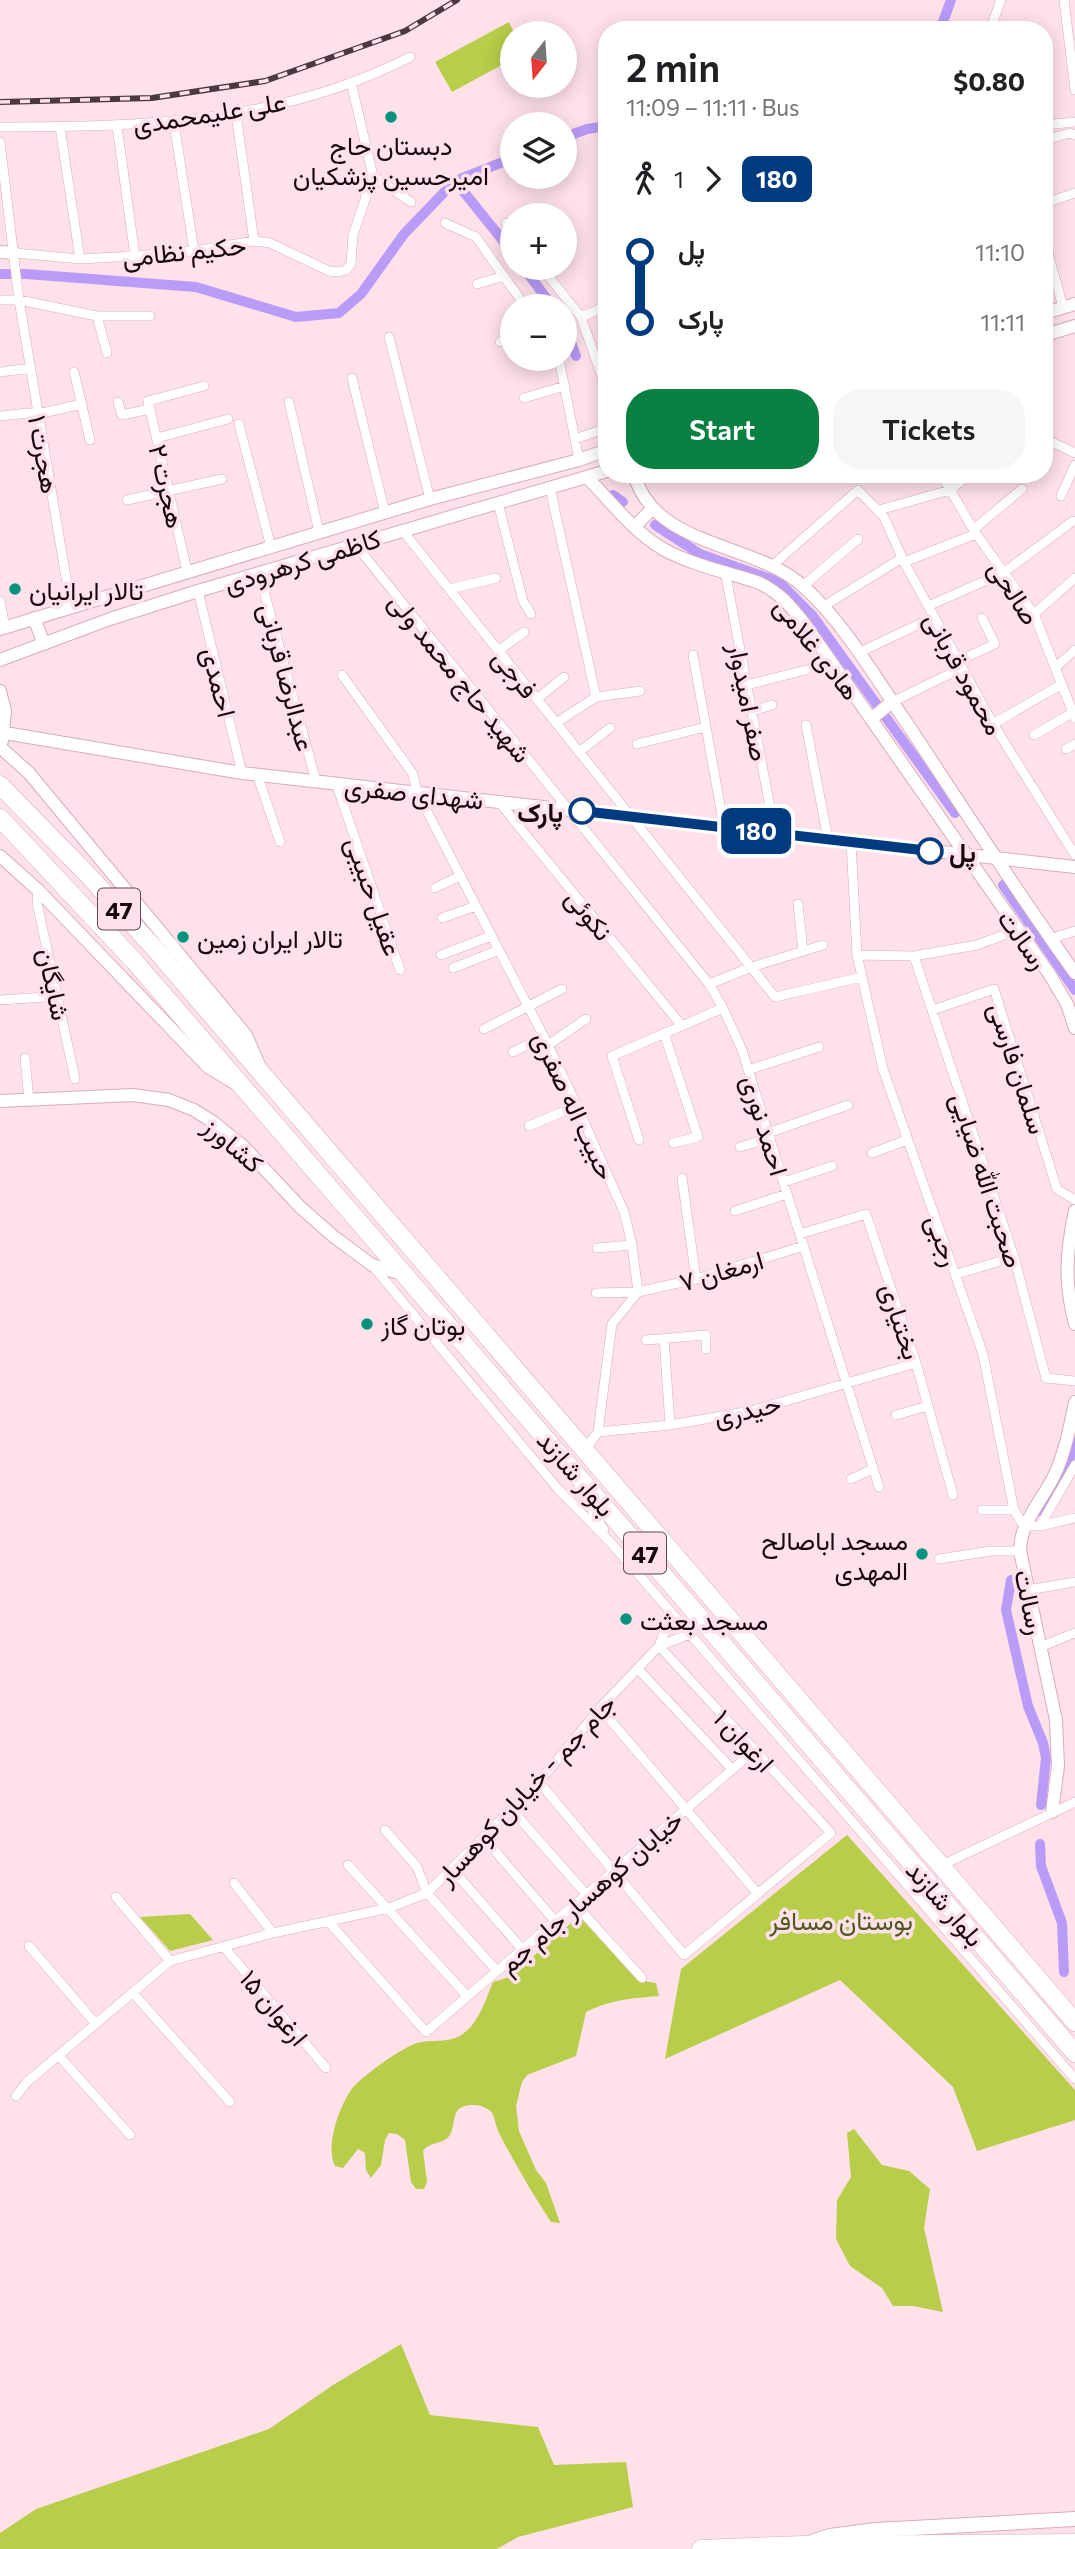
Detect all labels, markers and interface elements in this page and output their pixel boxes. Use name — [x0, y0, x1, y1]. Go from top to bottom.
north arrow — [500, 21, 578, 98]
map controls — [500, 21, 577, 371]
text: 2 min — [626, 43, 720, 90]
text: $0.80 — [953, 65, 1025, 96]
street label: علی علیمحمدی — [130, 85, 288, 141]
text: 11:09 – 11:11 · Bus — [626, 93, 800, 121]
marker: دبستان حاج امیرحسین پزشکیان — [383, 109, 399, 125]
button: layers — [500, 112, 577, 189]
place label: دبستان حاج امیرحسین پزشکیان — [293, 129, 489, 194]
icon: walk — [626, 160, 664, 198]
icon: forward — [694, 160, 732, 198]
text: 180 — [756, 164, 798, 193]
text: 1 — [674, 165, 684, 193]
button: + — [500, 203, 577, 280]
street label: حکیم نظامی — [120, 228, 248, 275]
text: پل — [678, 233, 705, 264]
text: 11:10 — [975, 238, 1025, 266]
button: − — [500, 294, 577, 371]
text: پارک — [678, 303, 724, 334]
text: 11:11 — [980, 308, 1025, 336]
button: Start — [626, 389, 819, 469]
button: Tickets — [833, 389, 1025, 469]
street label: هجرت ۱ — [21, 412, 67, 496]
street label: هجرت ۲ — [141, 441, 193, 531]
street label: کاظمی کرهرودی — [220, 521, 385, 600]
street label: صالحی — [981, 554, 1047, 631]
place label: تالار ایرانیان — [29, 574, 144, 607]
marker: تالار ایرانیان — [7, 581, 23, 597]
street label: شهید حاج محمد ولی — [380, 586, 539, 771]
street label: هادی غلامی — [767, 591, 867, 706]
street label: عبدالرضا قربانی — [251, 600, 323, 755]
street label: محمود قربانی — [917, 606, 1011, 741]
street label: صفر امیدوار — [721, 639, 777, 764]
street label: فرجی — [485, 642, 545, 705]
street label: احمدی — [194, 644, 244, 720]
street label: شهدای صفری — [343, 769, 485, 817]
place label: پارک — [517, 796, 563, 831]
marker: پارک — [569, 798, 595, 824]
line badge: 180 — [716, 808, 796, 854]
text: 180 — [735, 816, 777, 845]
street label: عقیل حبیبی — [338, 833, 410, 960]
place label: پل — [949, 836, 976, 871]
marker: پل — [917, 838, 943, 864]
street label: نکوئی — [558, 882, 620, 947]
road number: 47 — [98, 888, 140, 930]
street label: رسالت — [990, 903, 1056, 976]
place label: تالار ایران زمین — [197, 922, 343, 955]
marker: تالار ایران زمین — [175, 929, 191, 945]
street label: شایگان — [31, 945, 78, 1023]
street label: سلمان فارسی — [981, 999, 1055, 1138]
street label: حبیب اله صفری — [525, 1026, 623, 1185]
street label: احمد نوری — [734, 1071, 796, 1180]
street label: صحبت الله ضیایی — [943, 1089, 1031, 1272]
street label: کشاورز — [196, 1109, 270, 1180]
street label: رجبی — [919, 1210, 968, 1271]
street label: ارمغان ۷ — [675, 1243, 767, 1299]
street label: بختیاری — [873, 1279, 929, 1364]
place label: بوتان گاز — [380, 1309, 465, 1342]
marker: بوتان گاز — [359, 1316, 375, 1332]
street label: حیدری — [710, 1386, 784, 1434]
street label: بلوار شازند — [530, 1424, 623, 1523]
place label: مسجد اباصالح المهدی — [761, 1524, 908, 1587]
road number: 47 — [624, 1532, 666, 1574]
marker: مسجد اباصالح المهدی — [914, 1546, 930, 1562]
street label: رسالت — [1007, 1567, 1053, 1638]
place label: مسجد بعثت — [640, 1604, 768, 1636]
marker: مسجد بعثت — [618, 1611, 634, 1627]
street label: جام جم - خیابان کوهسار — [428, 1687, 623, 1893]
street label: ارغوان ۱ — [707, 1702, 782, 1779]
street label: خیابان کوهسار جام جم — [492, 1803, 690, 1981]
street label: بلوار شازند — [899, 1854, 992, 1953]
park label: بوستان مسافر — [768, 1904, 913, 1937]
street label: ارغوان ۱۵ — [233, 1963, 316, 2053]

